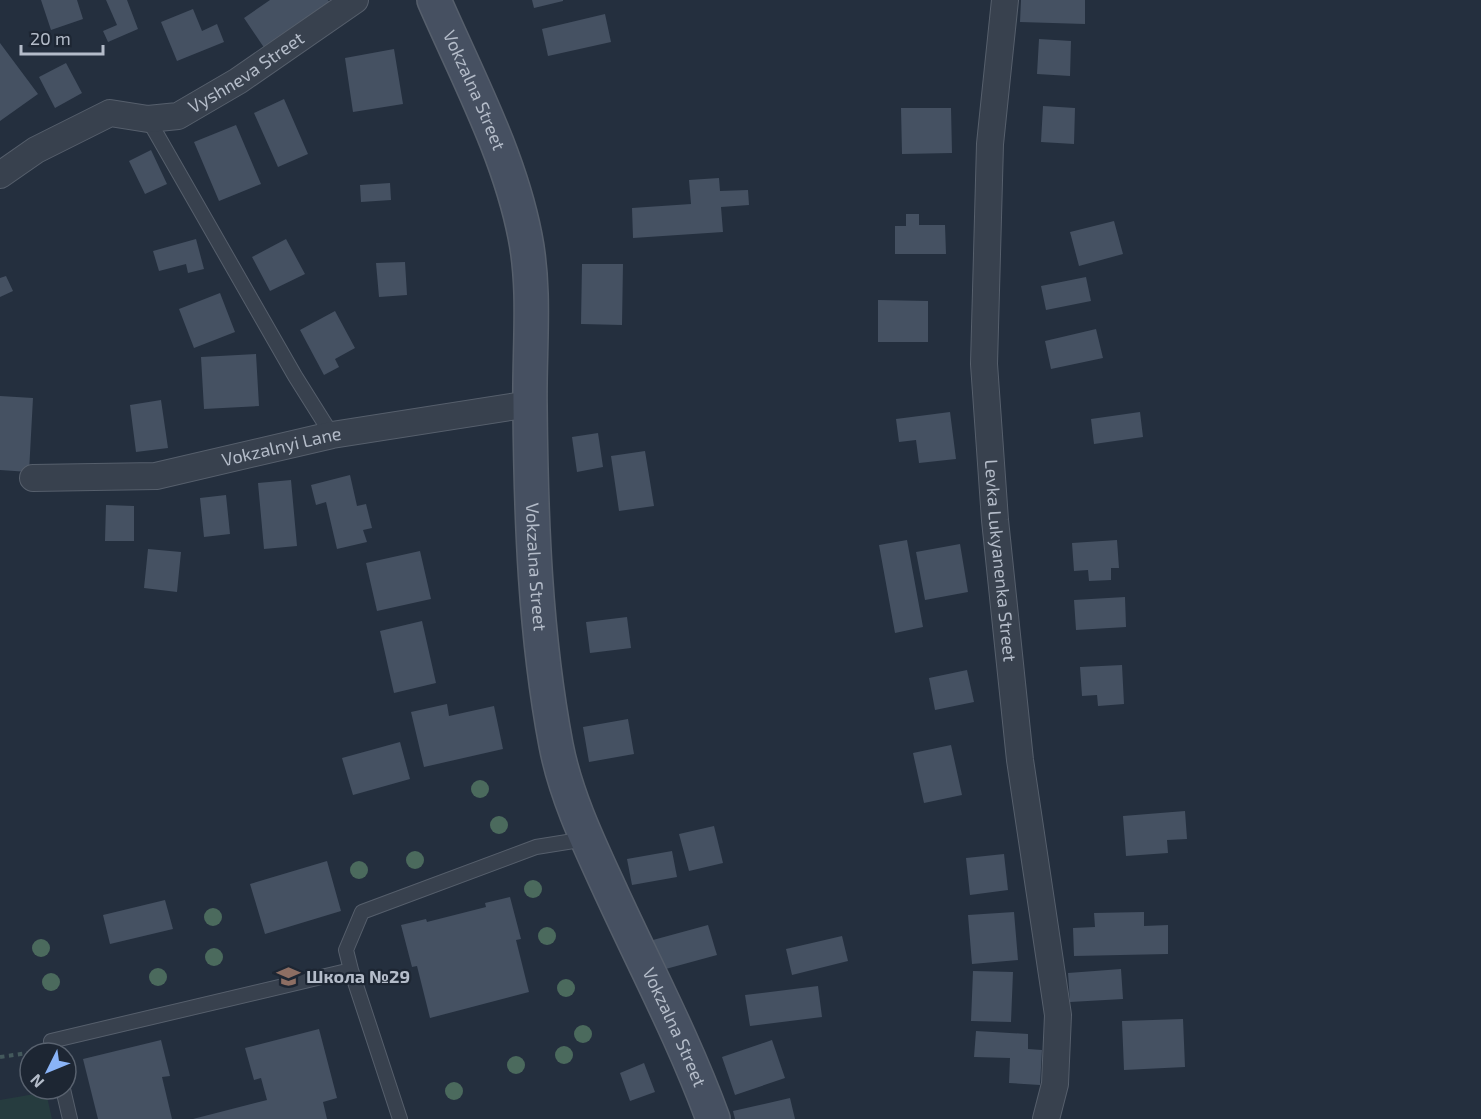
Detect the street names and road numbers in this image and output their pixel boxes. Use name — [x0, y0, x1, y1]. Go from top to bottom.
street label: Vyshneva Street — [184, 27, 308, 118]
street label: Vokzalna Street — [439, 27, 511, 153]
street label: Vokzalnyi Lane — [220, 422, 343, 470]
street label: Levka Lukyanenka Street — [981, 458, 1022, 663]
street label: Vokzalna Street — [522, 502, 552, 632]
street label: Vokzalna Street — [638, 964, 711, 1090]

